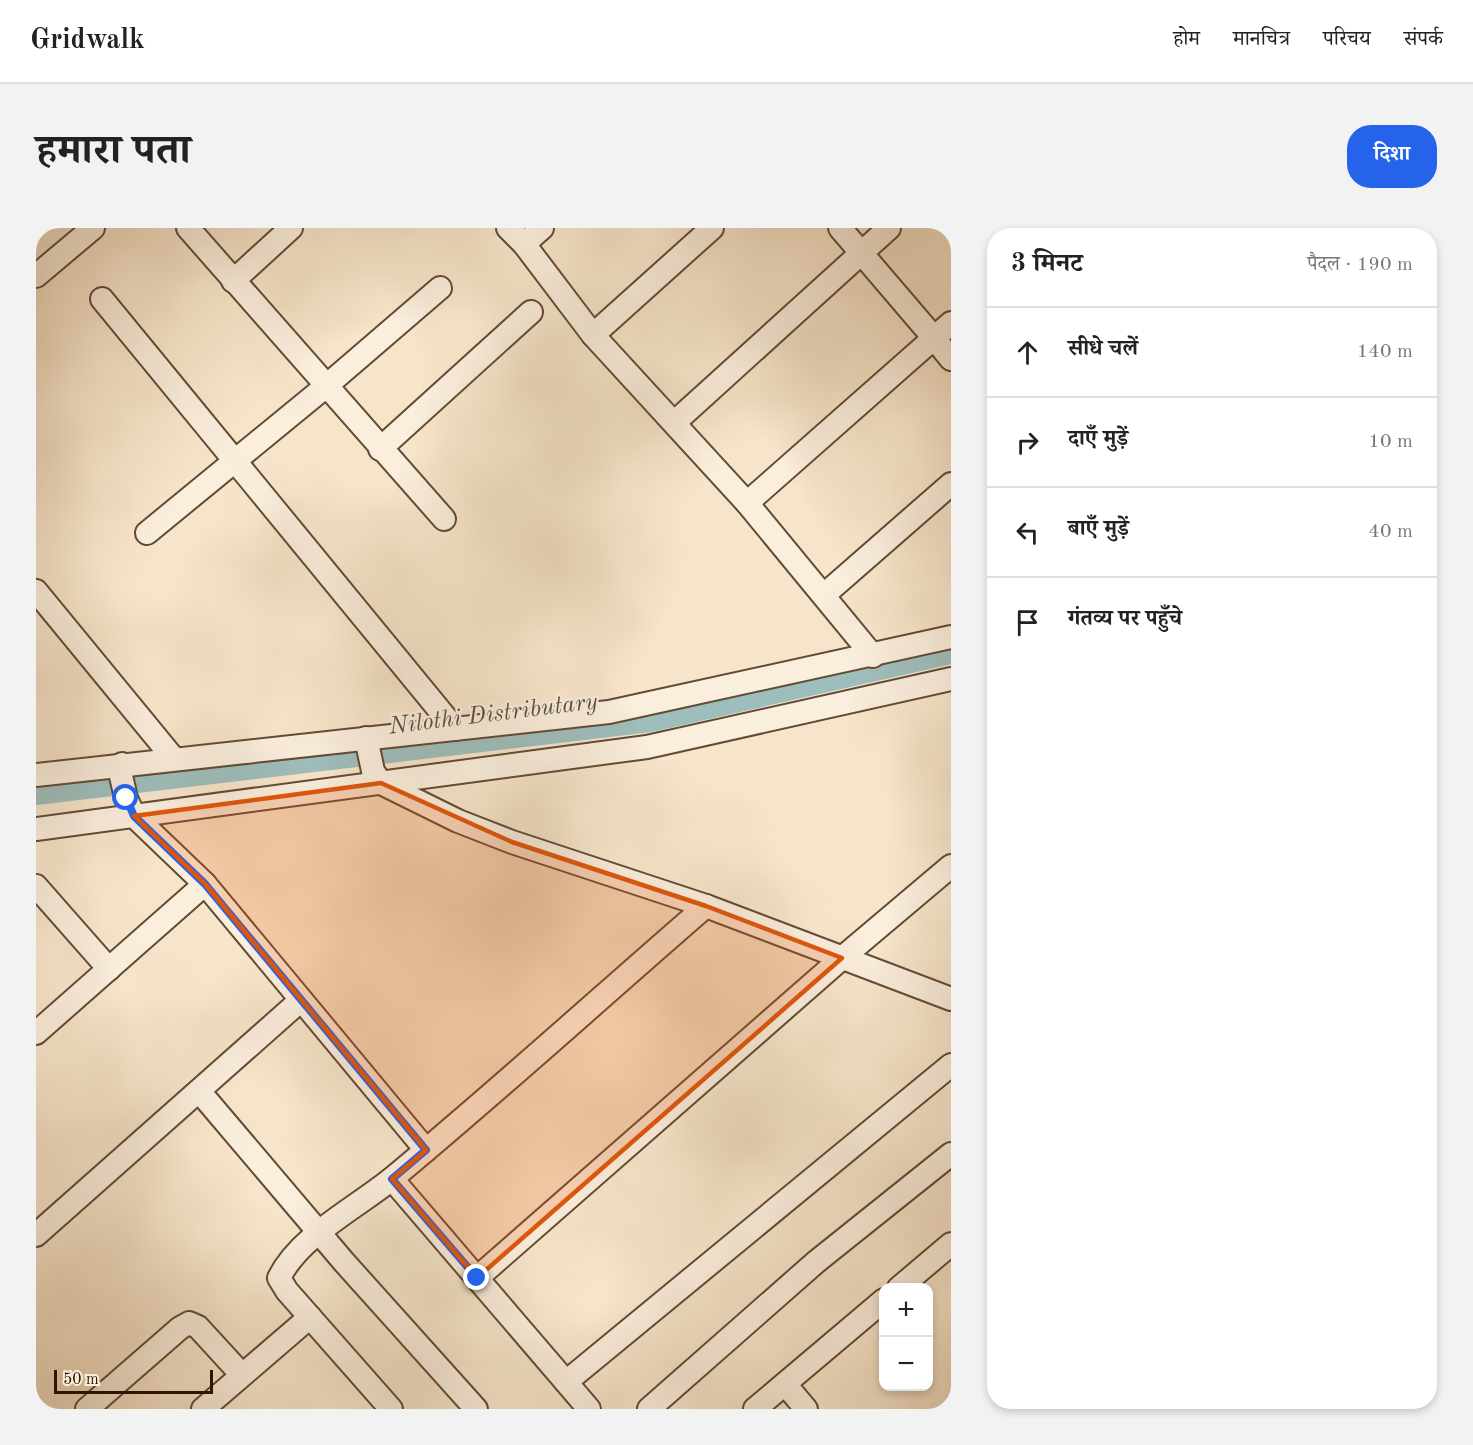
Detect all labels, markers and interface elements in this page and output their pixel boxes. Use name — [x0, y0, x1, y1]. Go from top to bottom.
text: Gridwalk — [30, 27, 145, 55]
text: होम — [1173, 29, 1200, 50]
text: मानचित्र — [1233, 29, 1290, 50]
text: परिचय — [1323, 29, 1371, 50]
text: संपर्क — [1404, 29, 1443, 50]
button: दिशा — [1347, 125, 1437, 188]
text: हमारा पता — [36, 131, 191, 173]
text: 3 मिनट — [1011, 251, 1083, 277]
text: पैदल · 190 m — [1307, 255, 1413, 275]
icon: ahead — [1011, 336, 1044, 369]
text: सीधे चलें — [1068, 338, 1138, 360]
text: 140 m — [1357, 342, 1413, 362]
icon: right — [1011, 426, 1044, 459]
text: दाएँ मुड़ें — [1068, 428, 1128, 450]
text: 10 m — [1368, 432, 1413, 452]
icon: left — [1011, 516, 1044, 549]
text: बाएँ मुड़ें — [1068, 518, 1129, 540]
text: 40 m — [1368, 522, 1413, 542]
icon: arrive — [1011, 606, 1044, 639]
text: गंतव्य पर पहुँचे — [1068, 608, 1182, 630]
water label: Nilothi Distributary — [386, 690, 600, 740]
route start — [112, 784, 138, 810]
route end — [463, 1264, 489, 1290]
map controls — [879, 1283, 933, 1391]
button: + — [879, 1283, 933, 1337]
button: − — [879, 1337, 933, 1391]
scale bar — [54, 1367, 213, 1394]
text: 50 m — [63, 1372, 99, 1388]

